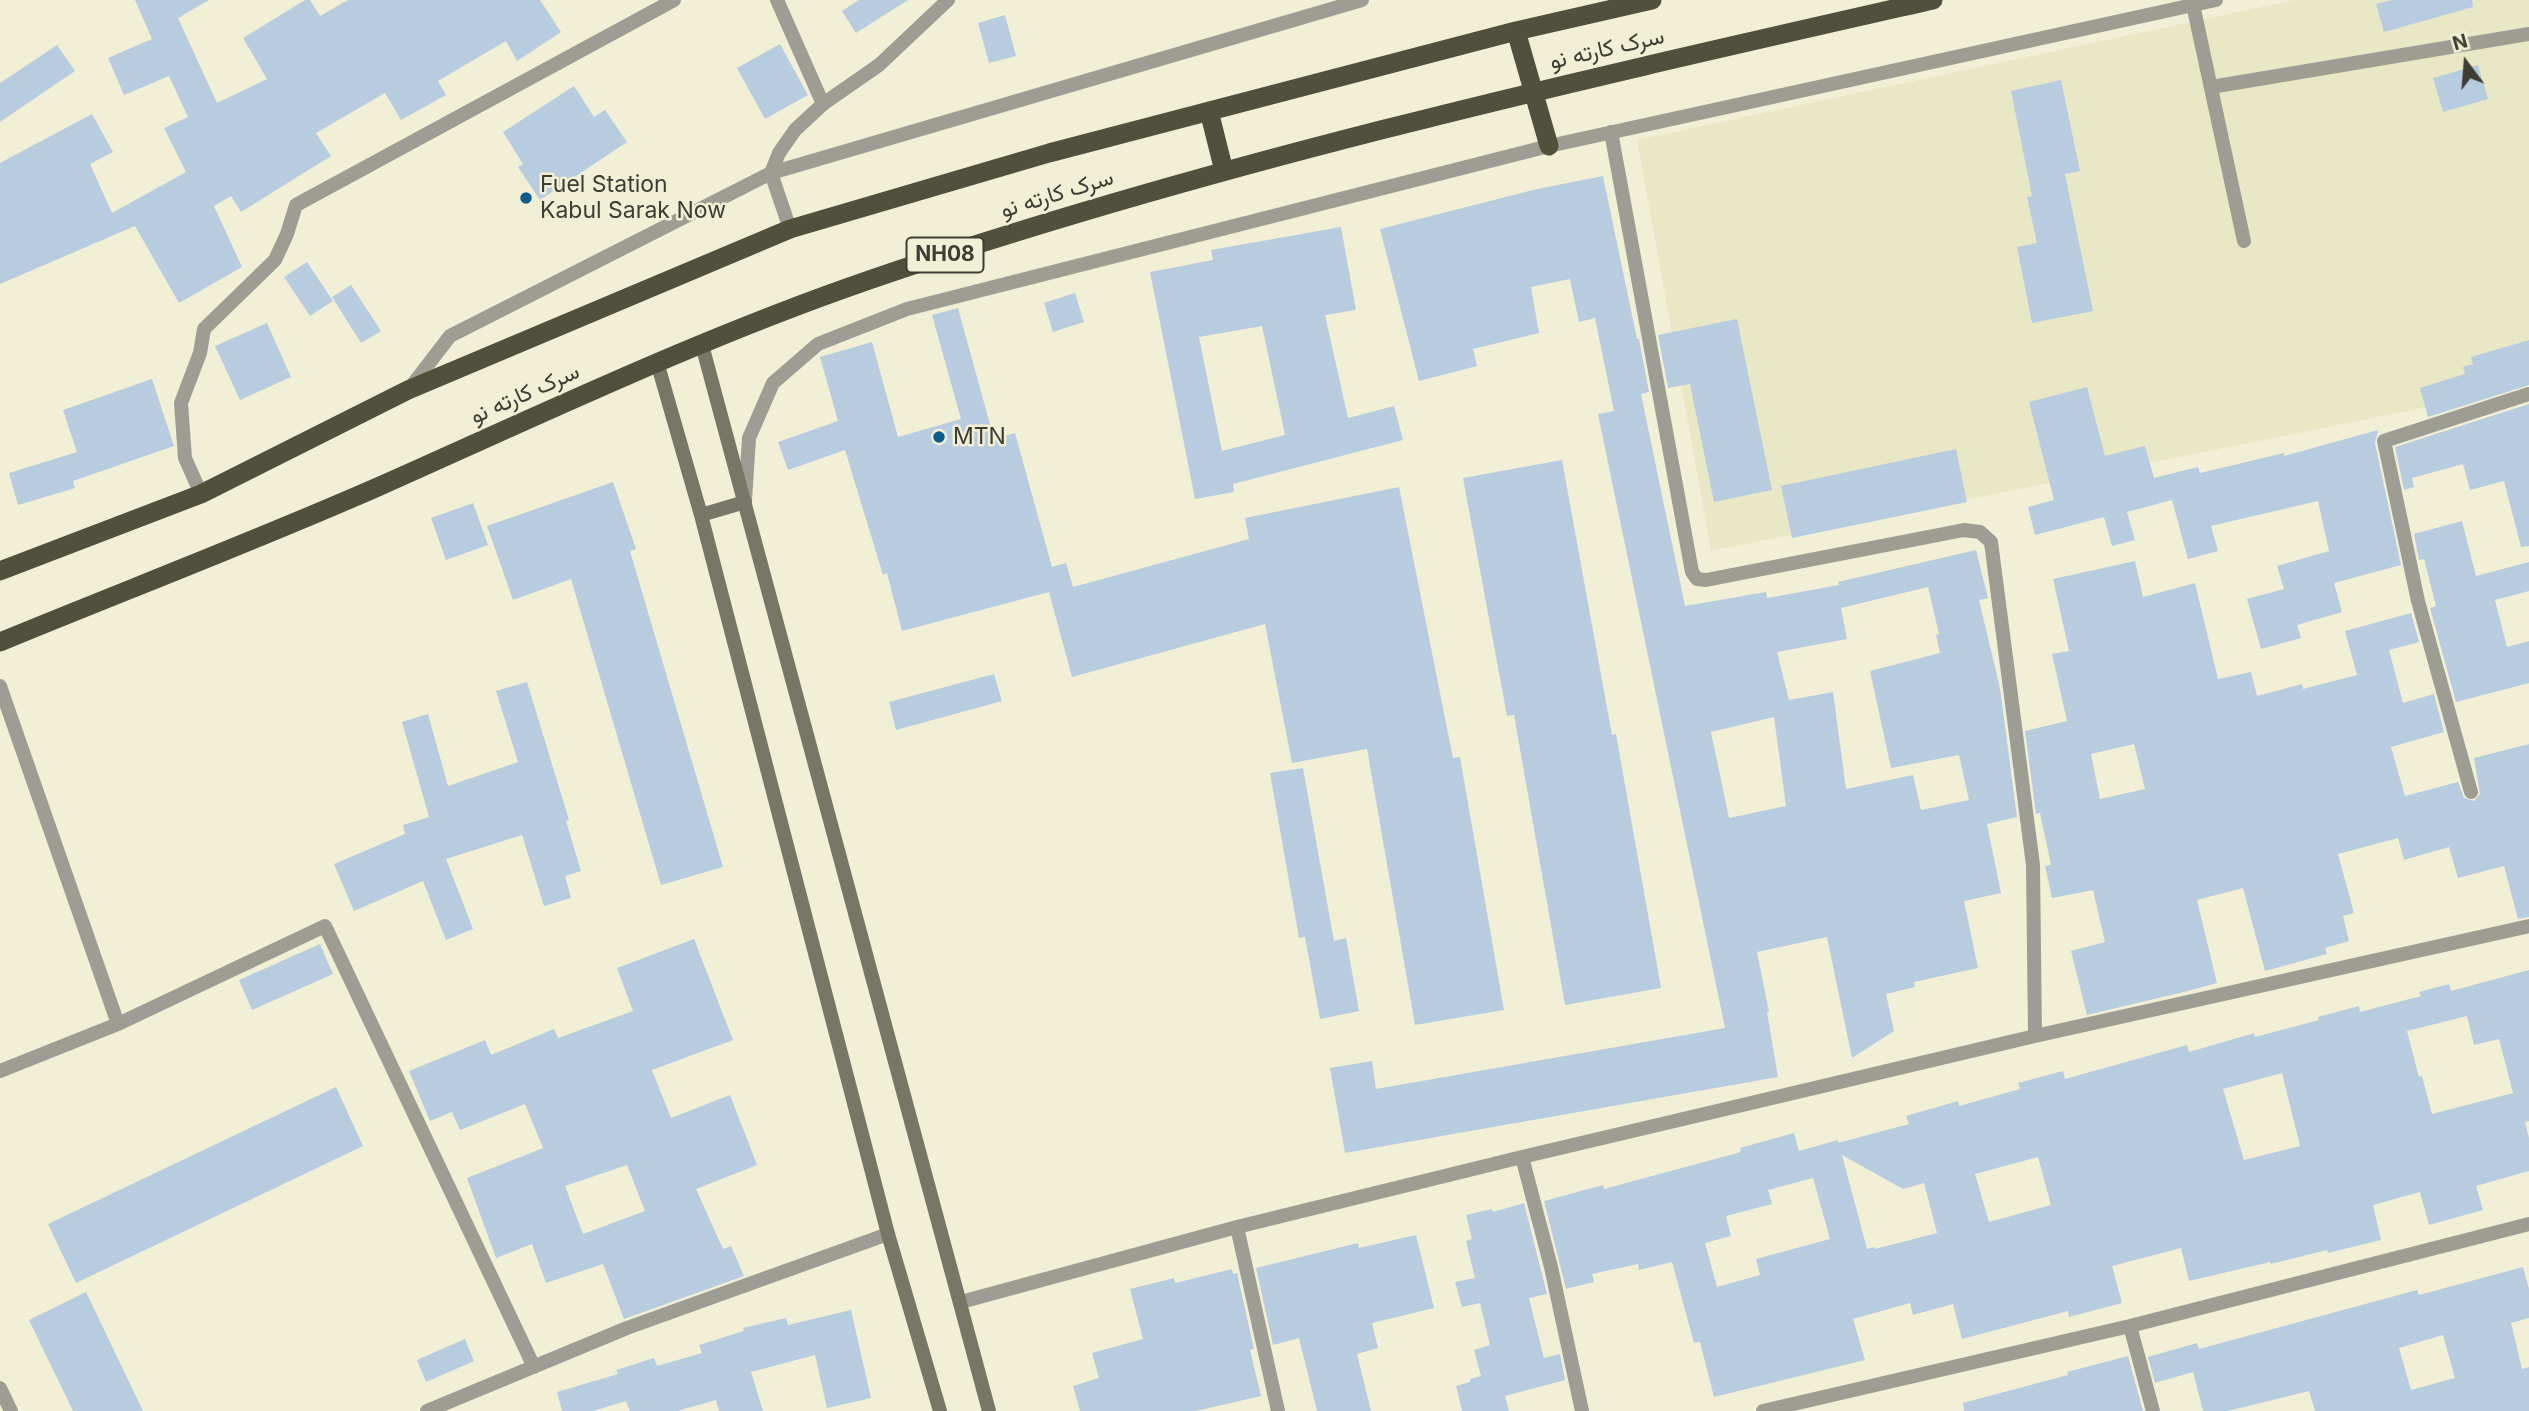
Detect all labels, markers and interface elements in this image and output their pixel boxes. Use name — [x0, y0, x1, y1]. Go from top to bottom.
street label: سرک کارته نو — [1547, 22, 1667, 76]
north arrow — [2431, 28, 2501, 98]
text: N — [2450, 29, 2470, 55]
street label: سرک کارته نو — [997, 164, 1117, 224]
place label: Fuel Station Kabul Sarak Now — [540, 171, 726, 225]
marker: Fuel Station Kabul Sarak Now — [518, 190, 534, 206]
road number: NH08 — [906, 238, 984, 272]
street label: سرک کارته نو — [466, 358, 584, 430]
place label: MTN — [953, 423, 1006, 451]
marker: MTN — [931, 429, 947, 445]

